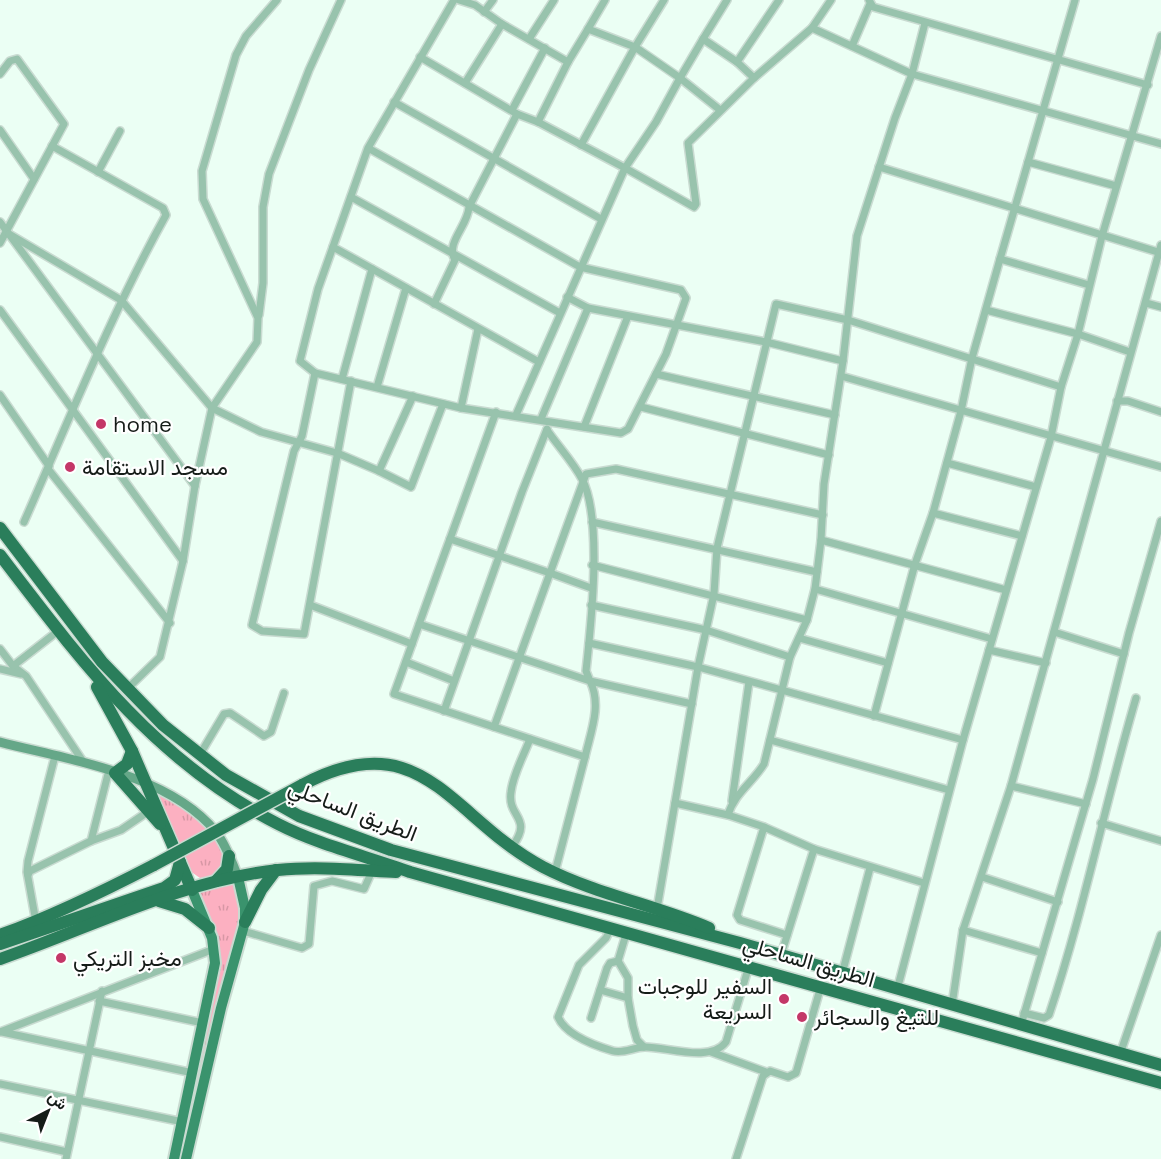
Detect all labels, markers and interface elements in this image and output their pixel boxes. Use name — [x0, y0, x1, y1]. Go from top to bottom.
place label: home — [113, 410, 172, 438]
marker: home — [94, 417, 108, 431]
place label: مسجد الاستقامة — [82, 453, 228, 481]
marker: مسجد الاستقامة — [63, 460, 77, 474]
street label: الطريق الساحلي — [283, 773, 422, 852]
street label: الطريق الساحلي — [738, 929, 878, 998]
place label: مخبز التريكي — [73, 944, 182, 977]
marker: مخبز التريكي — [54, 951, 68, 965]
place label: السفير للوجبات السريعة — [638, 972, 772, 1025]
marker: السفير للوجبات السريعة — [777, 992, 791, 1006]
place label: للتيغ والسجائر — [813, 1003, 939, 1032]
marker: للتيغ والسجائر — [795, 1010, 809, 1024]
north arrow — [18, 1081, 78, 1141]
text: ش — [44, 1086, 72, 1114]

